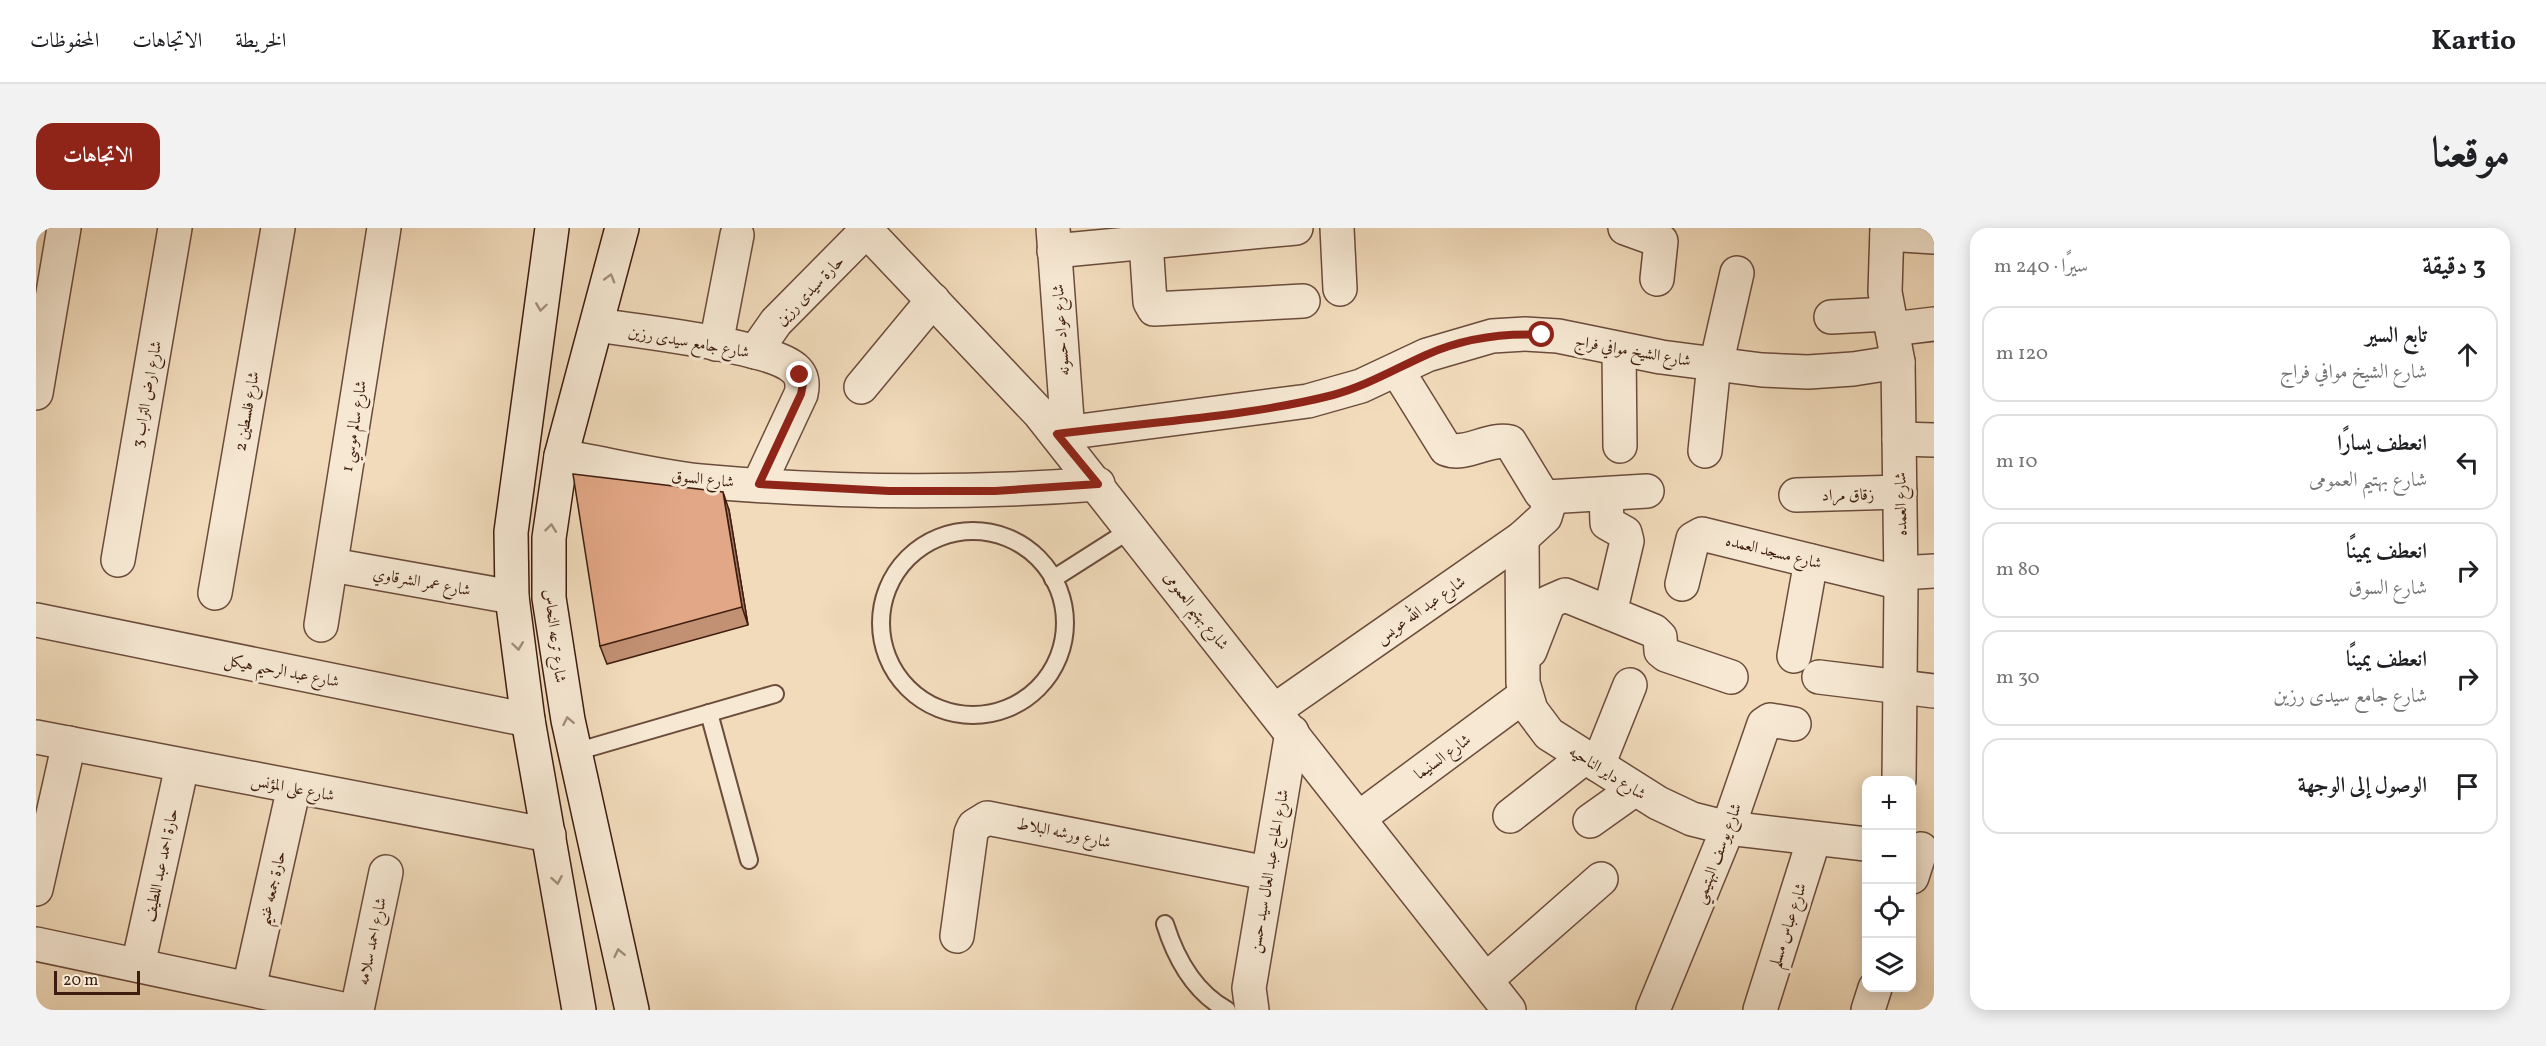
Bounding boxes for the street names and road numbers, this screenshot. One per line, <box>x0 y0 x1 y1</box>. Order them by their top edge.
street label: حارة سيدى رزين <box>771 251 850 331</box>
street label: شارع عواد حسونه <box>1048 283 1077 377</box>
street label: شارع جامع سيدى رزين <box>626 321 751 367</box>
street label: شارع الشيخ موافي فراج <box>1572 331 1693 375</box>
street label: شارع ارض التراب 3 <box>128 339 169 450</box>
street label: شارع فلسطين 2 <box>230 370 267 453</box>
street label: شارع سالم موسي 1 <box>337 379 376 474</box>
street label: شارع السوق <box>670 466 735 495</box>
street label: شارع العمده <box>1890 472 1915 536</box>
street label: زقاق مراد <box>1821 485 1875 507</box>
street label: شارع مسجد العمده <box>1723 530 1824 577</box>
street label: شارع عمر الشرقاوي <box>371 564 472 603</box>
street label: شارع بهتيم العمومى <box>1155 567 1233 658</box>
street label: شارع عبد الله عويس <box>1370 569 1471 651</box>
street label: شارع ترعه النحاس <box>536 588 571 685</box>
street label: شارع عبد الرحيم هيكل <box>221 650 341 698</box>
street label: شارع السنيما <box>1410 730 1477 786</box>
street label: شارع داير الناحيه <box>1564 741 1650 807</box>
street label: شارع على المؤنس <box>249 770 336 809</box>
street label: شارع الحاج عبد العال سيد حسن <box>1245 788 1297 955</box>
street label: شارع يوسف البهتيمي <box>1690 800 1751 908</box>
street label: حارة احمد عبد اللطيف <box>139 807 185 924</box>
street label: شارع ورشه البلاط <box>1014 813 1113 856</box>
street label: حارة جمعه غنيم <box>254 849 296 929</box>
street label: شارع عباس مسلم <box>1765 880 1817 972</box>
street label: شارع احمد سلامه <box>353 895 394 988</box>

